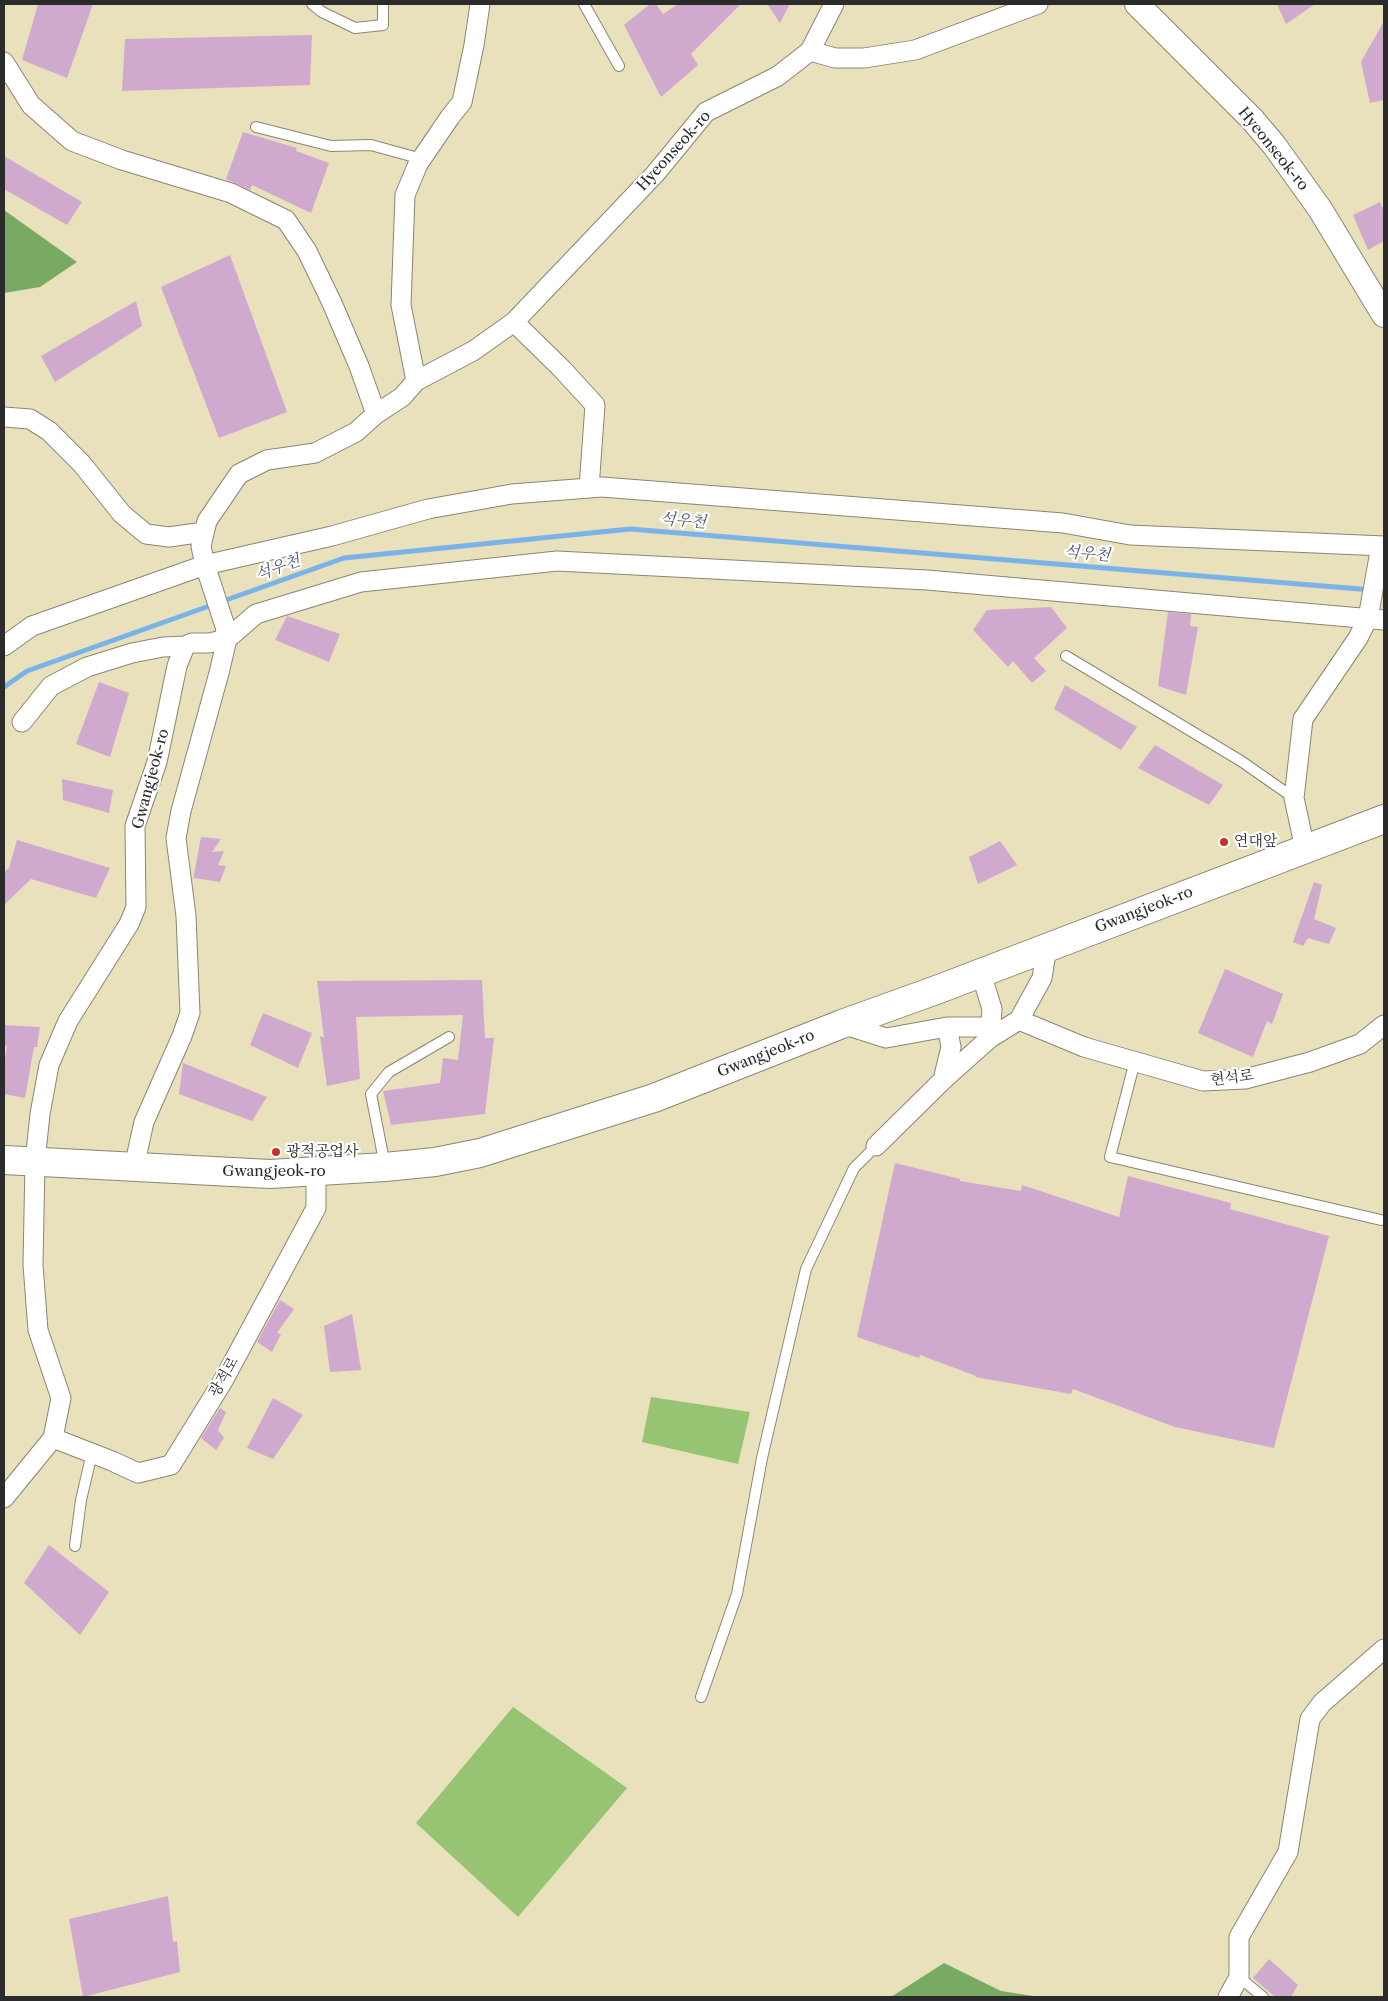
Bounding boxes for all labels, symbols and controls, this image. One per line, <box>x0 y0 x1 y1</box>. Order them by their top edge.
street label: Hyeonseok-ro <box>1234 104 1312 194</box>
street label: Hyeonseok-ro <box>633 107 715 195</box>
water label: 석우천 <box>659 509 707 533</box>
water label: 석우천 <box>1063 542 1111 566</box>
water label: 석우천 <box>253 551 303 585</box>
street label: Gwangjeok-ro <box>129 727 173 831</box>
place label: 연대앞 <box>1234 833 1277 851</box>
marker: 연대앞 <box>1218 836 1230 848</box>
street label: Gwangjeok-ro <box>1093 883 1195 937</box>
street label: Gwangjeok-ro <box>715 1026 817 1082</box>
street label: 현석로 <box>1209 1066 1255 1090</box>
place label: 광적공업사 <box>286 1143 358 1161</box>
marker: 광적공업사 <box>270 1146 282 1158</box>
street label: Gwangjeok-ro <box>222 1163 326 1181</box>
street label: 광적로 <box>205 1354 243 1400</box>

